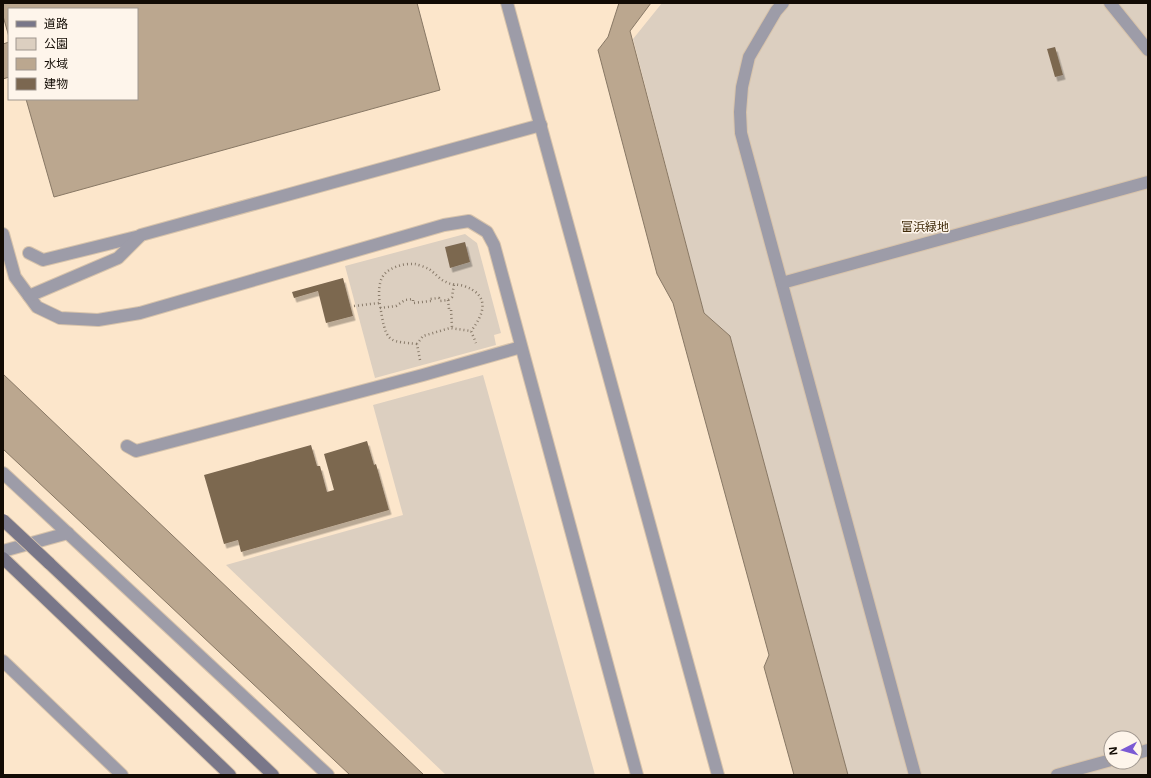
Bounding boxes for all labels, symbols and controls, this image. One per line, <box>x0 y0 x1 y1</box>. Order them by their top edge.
legend <box>8 8 138 100</box>
text: 道路 <box>44 15 68 32</box>
text: 公園 <box>44 35 68 52</box>
text: 水域 <box>44 55 68 72</box>
text: 建物 <box>44 75 68 92</box>
park label: 富浜緑地 <box>901 218 949 235</box>
north arrow <box>1103 730 1143 770</box>
text: N <box>1105 746 1120 756</box>

